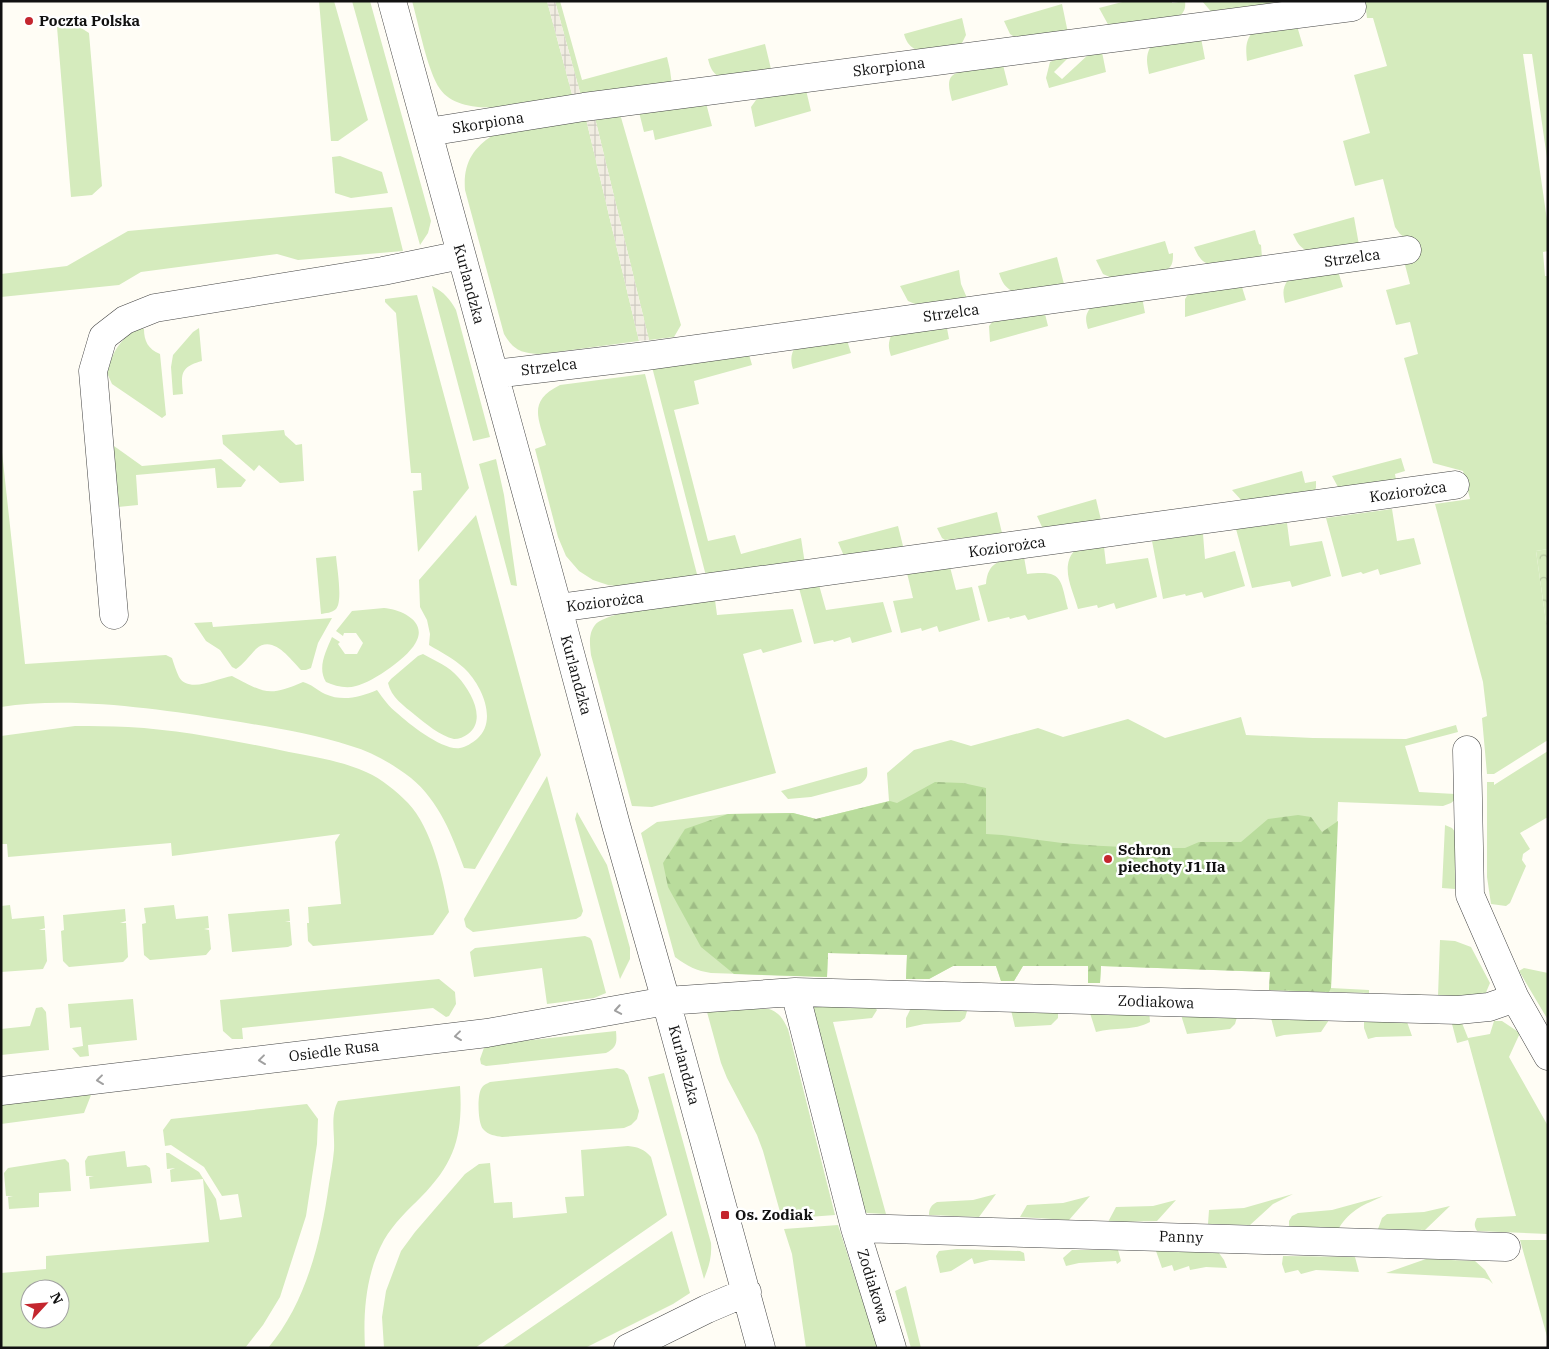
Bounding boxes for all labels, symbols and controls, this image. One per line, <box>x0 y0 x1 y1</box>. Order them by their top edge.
place label: Poczta Polska <box>39 11 141 30</box>
marker: Poczta Polska <box>23 15 35 27</box>
street label: Skorpiona <box>852 53 926 80</box>
street label: Skorpiona <box>451 107 525 138</box>
street label: Kurlandzka <box>450 242 489 326</box>
street label: Strzelca <box>1323 244 1381 271</box>
street label: Strzelca <box>922 299 980 326</box>
street label: Strzelca <box>520 354 578 379</box>
street label: Koziorożca <box>1368 477 1448 506</box>
street label: Koziorożca <box>967 532 1047 561</box>
street label: Koziorożca <box>565 587 645 616</box>
street label: Kurlandzka <box>557 633 596 717</box>
place label: Schron piechoty J1 IIa <box>1118 840 1226 876</box>
marker: Schron piechoty J1 IIa <box>1102 853 1114 865</box>
street label: Zodiakowa <box>1117 991 1195 1012</box>
one-way arrow <box>614 1005 622 1015</box>
street label: Kurlandzka <box>665 1023 704 1107</box>
one-way arrow <box>453 1030 461 1041</box>
street label: Osiedle Rusa <box>288 1036 380 1065</box>
one-way arrow <box>257 1055 266 1065</box>
one-way arrow <box>96 1074 104 1085</box>
place label: Os. Zodiak <box>735 1205 813 1224</box>
marker: Os. Zodiak <box>719 1209 731 1221</box>
street label: Panny <box>1159 1226 1203 1247</box>
street label: Zodiakowa <box>853 1246 894 1325</box>
north arrow <box>20 1279 70 1329</box>
text: N <box>46 1289 67 1307</box>

